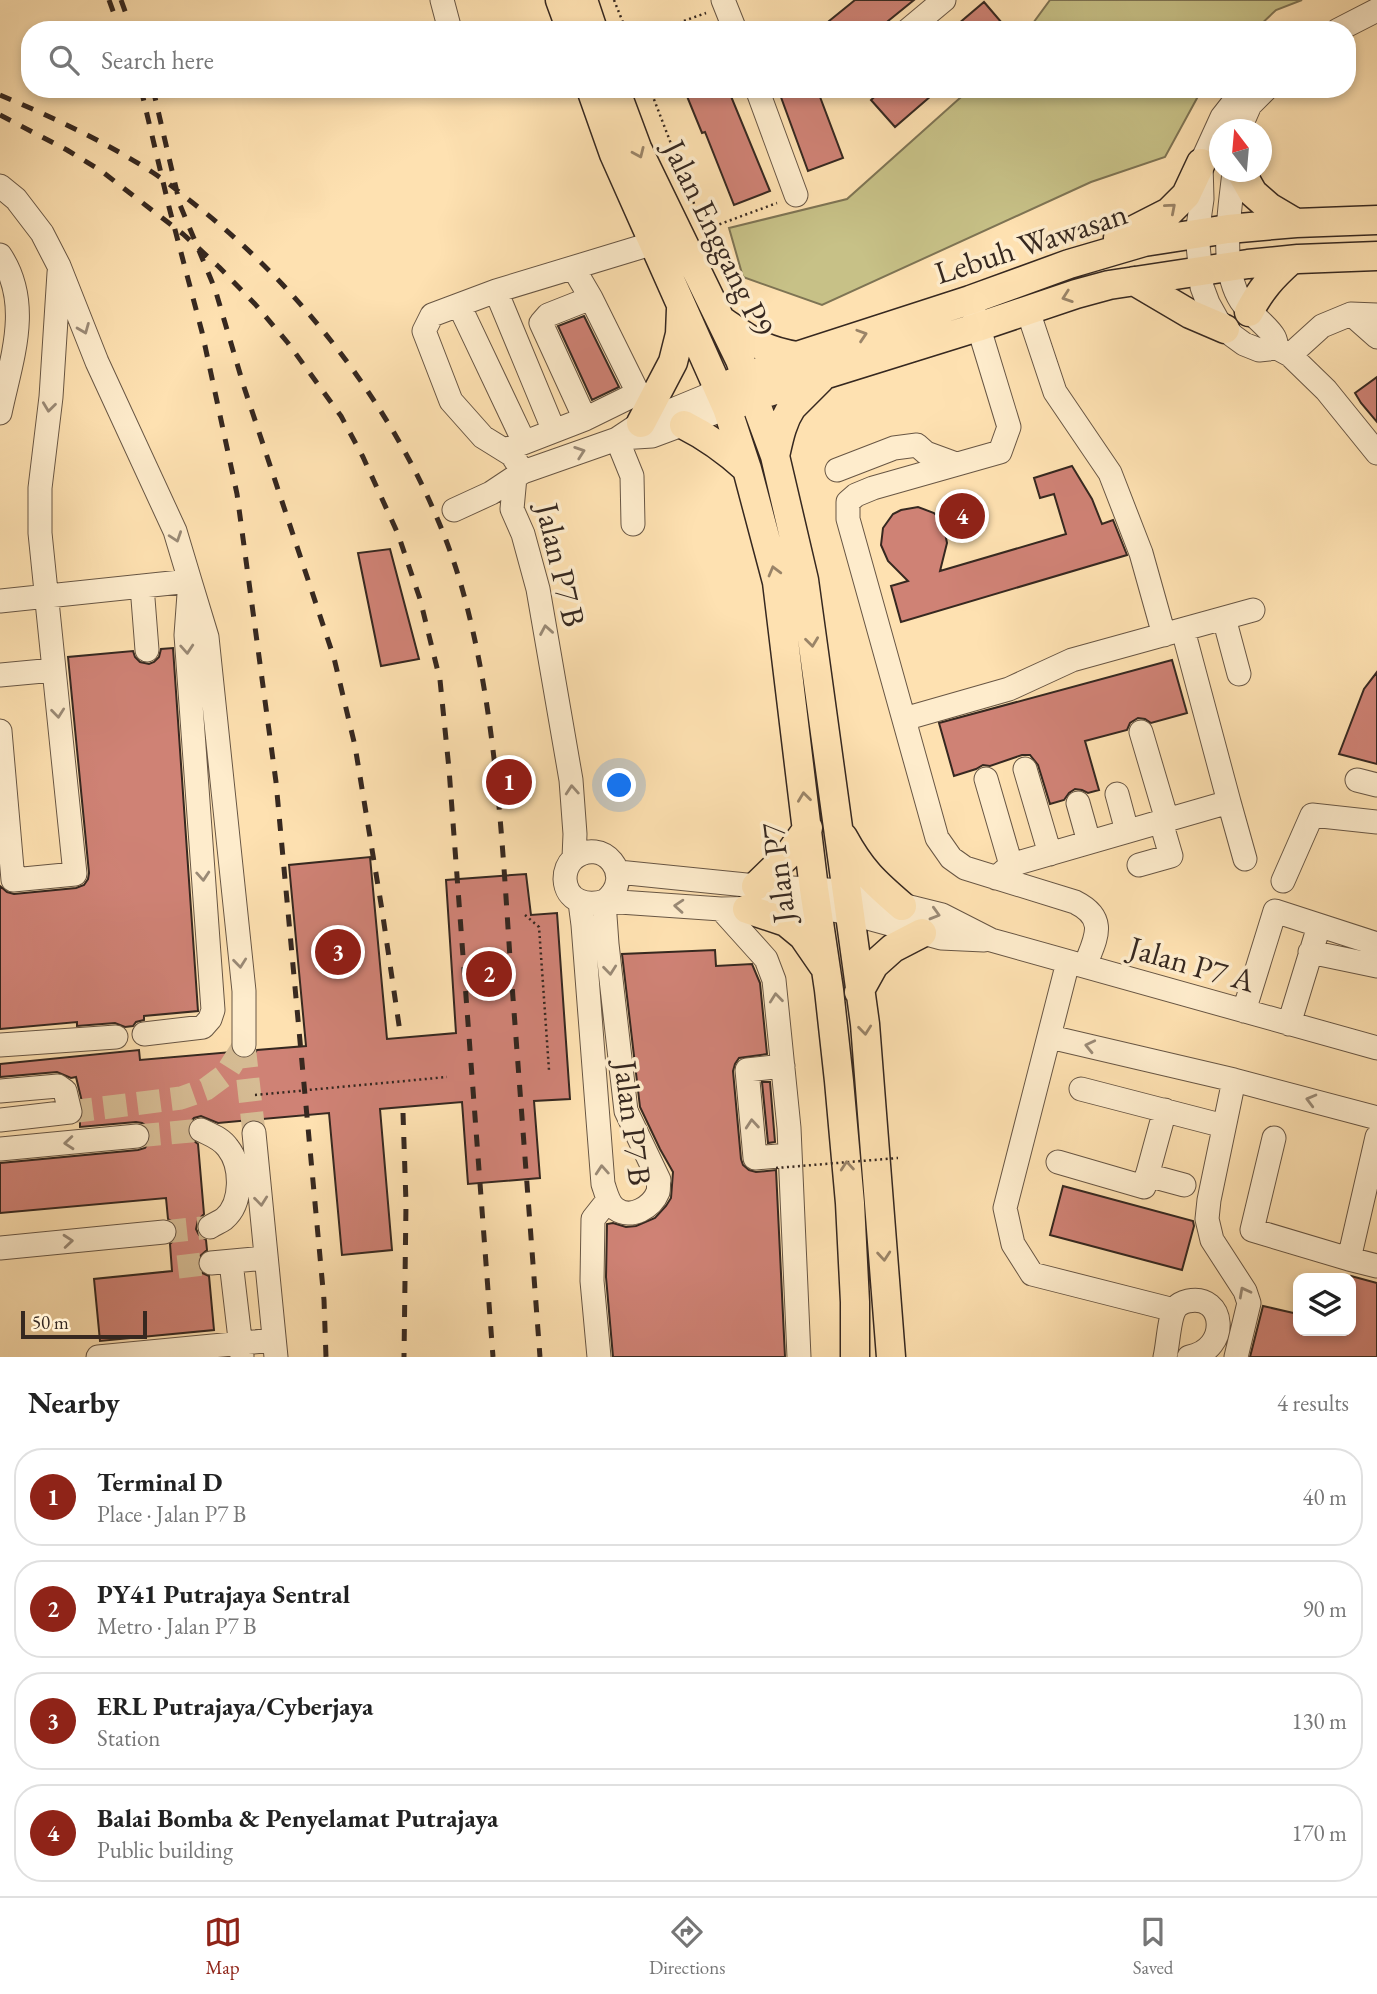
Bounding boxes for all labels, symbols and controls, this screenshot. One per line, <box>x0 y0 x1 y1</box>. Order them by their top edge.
search box <box>21 21 1356 98</box>
icon: search <box>45 41 83 79</box>
text: Search here <box>101 43 214 77</box>
north arrow <box>1209 119 1272 182</box>
street label: Jalan Enggang P9 <box>652 130 785 343</box>
one-way arrow <box>631 146 645 158</box>
street label: Lebuh Wawasan <box>929 192 1133 294</box>
one-way arrow <box>1163 204 1176 216</box>
one-way arrow <box>1062 289 1074 303</box>
one-way arrow <box>75 323 89 335</box>
one-way arrow <box>855 329 868 343</box>
one-way arrow <box>42 401 57 413</box>
one-way arrow <box>573 446 585 460</box>
pin: 4 <box>939 490 985 542</box>
street label: Jalan P7 B <box>526 496 596 631</box>
one-way arrow <box>168 531 182 543</box>
one-way arrow <box>768 565 782 577</box>
one-way arrow <box>539 624 554 636</box>
one-way arrow <box>805 637 820 648</box>
one-way arrow <box>179 644 194 655</box>
one-way arrow <box>50 708 65 719</box>
pin: 1 <box>486 756 532 808</box>
your location <box>602 768 636 802</box>
one-way arrow <box>565 784 580 795</box>
one-way arrow <box>796 791 811 803</box>
street label: Jalan P7 <box>751 820 805 928</box>
one-way arrow <box>195 871 210 882</box>
one-way arrow <box>673 899 684 914</box>
one-way arrow <box>929 906 941 920</box>
street label: Jalan P7 A <box>1121 925 1261 1002</box>
pin: 3 <box>315 926 361 978</box>
pin: 2 <box>466 948 512 1000</box>
one-way arrow <box>233 957 248 969</box>
one-way arrow <box>602 964 617 976</box>
one-way arrow <box>769 993 784 1004</box>
one-way arrow <box>857 1024 872 1035</box>
one-way arrow <box>1084 1040 1096 1054</box>
street label: Jalan P7 B <box>604 1055 661 1188</box>
one-way arrow <box>1305 1094 1317 1108</box>
one-way arrow <box>745 1119 760 1130</box>
one-way arrow <box>63 1135 75 1150</box>
one-way arrow <box>840 1161 855 1172</box>
one-way arrow <box>595 1164 610 1175</box>
one-way arrow <box>253 1196 268 1207</box>
one-way arrow <box>63 1234 74 1249</box>
one-way arrow <box>876 1251 891 1262</box>
map controls <box>1293 1273 1356 1336</box>
button: layers <box>1293 1273 1356 1336</box>
one-way arrow <box>1238 1287 1252 1299</box>
scale bar <box>21 1308 147 1340</box>
text: 50 m <box>32 1310 69 1335</box>
text: Nearby <box>28 1383 120 1422</box>
text: 4 results <box>1277 1388 1349 1418</box>
text: Terminal D <box>97 1465 222 1499</box>
text: 1 <box>47 1482 59 1512</box>
text: 40 m <box>1302 1482 1347 1512</box>
text: Place · Jalan P7 B <box>97 1499 246 1529</box>
text: PY41 Putrajaya Sentral <box>97 1577 350 1611</box>
text: 2 <box>47 1594 59 1624</box>
text: 90 m <box>1302 1594 1347 1624</box>
text: Metro · Jalan P7 B <box>97 1611 257 1641</box>
text: ERL Putrajaya/Cyberjaya <box>97 1689 373 1723</box>
text: 3 <box>47 1706 59 1736</box>
text: 130 m <box>1291 1706 1347 1736</box>
text: Station <box>97 1723 160 1753</box>
text: Balai Bomba & Penyelamat Putrajaya <box>97 1801 499 1835</box>
text: 4 <box>47 1818 59 1848</box>
text: 170 m <box>1291 1818 1347 1848</box>
text: Public building <box>97 1835 233 1865</box>
tab: Map <box>204 1913 242 1980</box>
tab: Directions <box>649 1913 725 1980</box>
tab: Saved <box>1133 1913 1173 1980</box>

